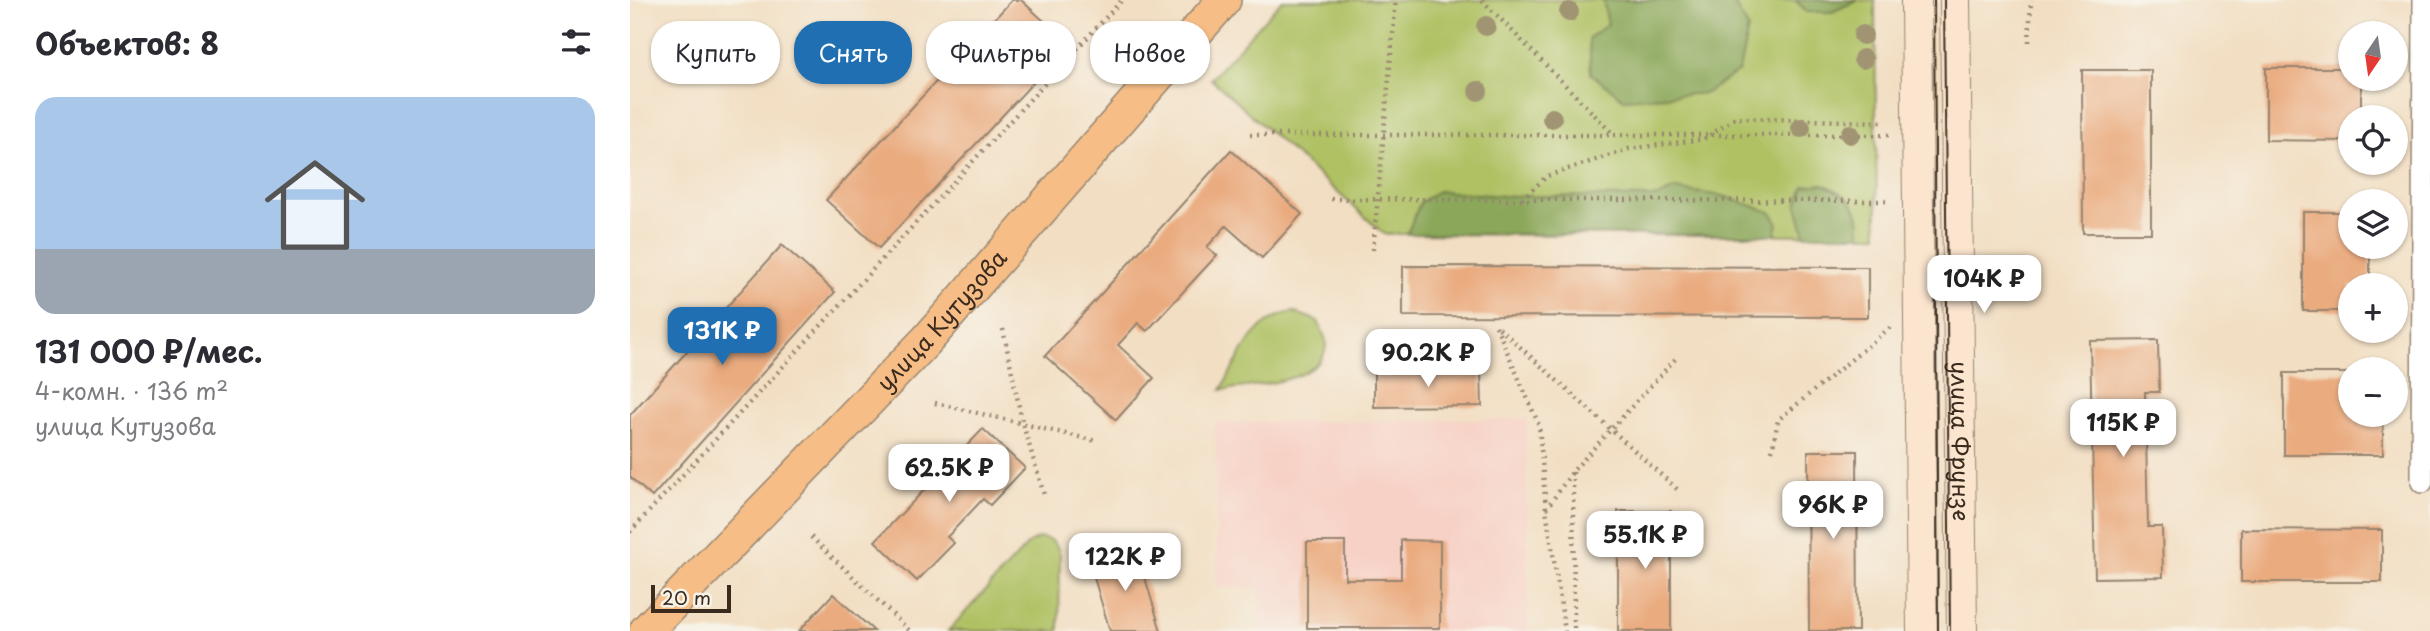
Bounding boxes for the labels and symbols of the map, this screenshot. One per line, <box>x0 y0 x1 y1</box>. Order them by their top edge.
north arrow <box>2338 21 2408 91</box>
street label: улица Кутузова <box>868 240 1015 399</box>
pin: 104K ₽ <box>1927 256 2041 315</box>
pin: 131K ₽ <box>665 308 779 367</box>
pin: 90.2K ₽ <box>1363 330 1493 389</box>
street label: улица Фрунзе <box>1943 361 1980 521</box>
pin: 115K ₽ <box>2066 400 2180 459</box>
pin: 62.5K ₽ <box>884 444 1014 504</box>
pin: 96K ₽ <box>1784 482 1882 541</box>
pin: 55.1K ₽ <box>1580 512 1710 571</box>
pin: 122K ₽ <box>1068 534 1182 593</box>
scale bar <box>651 582 732 614</box>

